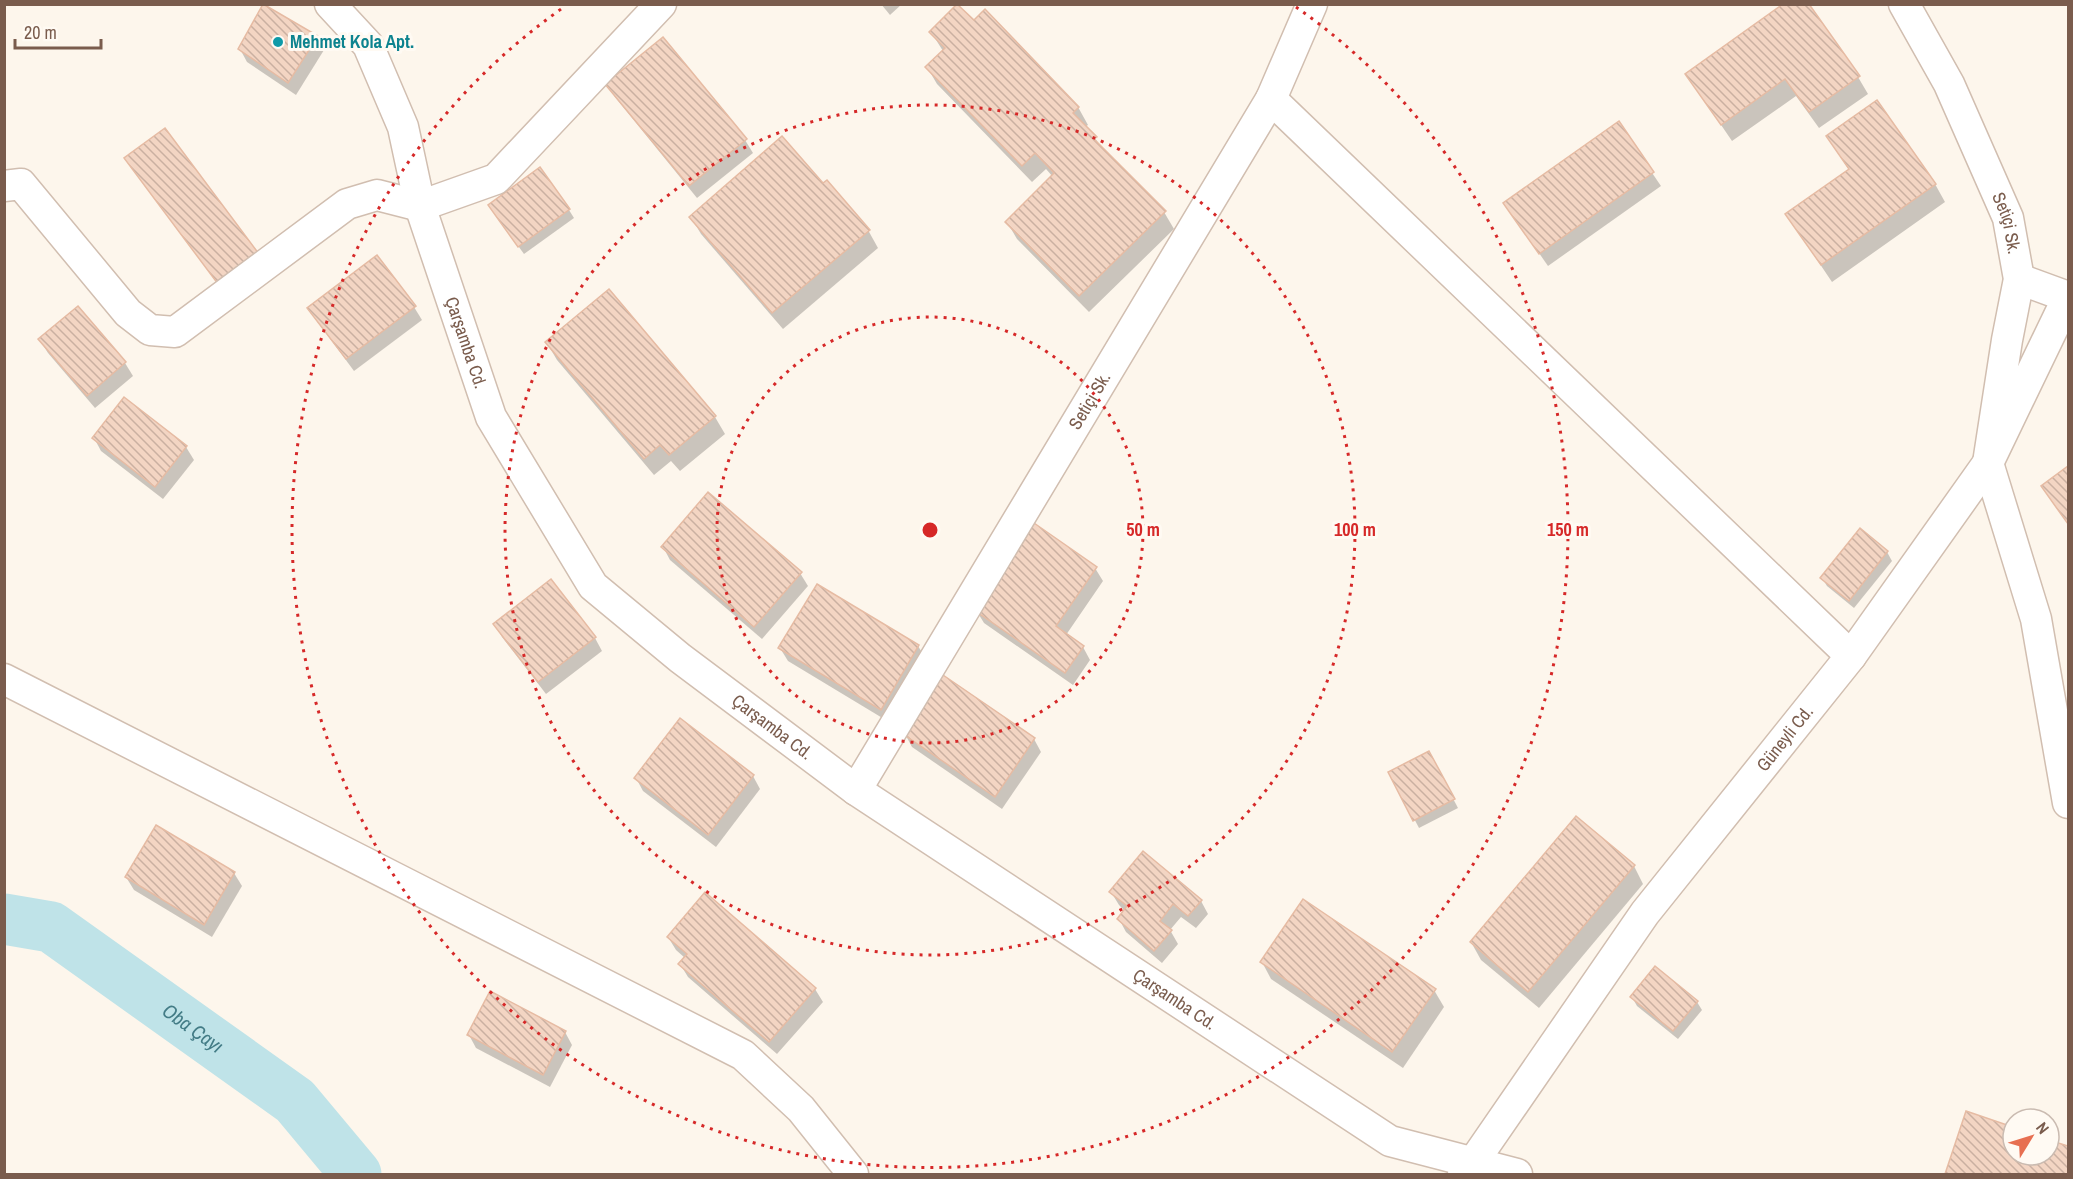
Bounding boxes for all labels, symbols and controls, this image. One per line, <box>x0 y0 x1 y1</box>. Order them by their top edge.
scale bar <box>15 12 100 50</box>
text: 20 m <box>24 20 57 45</box>
place label: Mehmet Kola Apt. <box>290 29 414 54</box>
marker: Mehmet Kola Apt. <box>271 35 285 49</box>
street label: Setiçi Sk. <box>1986 188 2027 256</box>
street label: Çarşamba Cd. <box>439 293 493 392</box>
street label: Setiçi Sk. <box>1062 367 1116 434</box>
text: 50 m <box>1126 517 1160 542</box>
text: 100 m <box>1334 517 1376 542</box>
text: 150 m <box>1547 517 1589 542</box>
centre of rings <box>920 520 940 540</box>
street label: Çarşamba Cd. <box>727 688 818 765</box>
street label: Güneyli Cd. <box>1750 700 1819 776</box>
street label: Çarşamba Cd. <box>1128 962 1221 1036</box>
water label: Oba Çayı <box>157 997 229 1059</box>
north arrow <box>2001 1107 2061 1167</box>
text: N <box>2031 1117 2054 1138</box>

